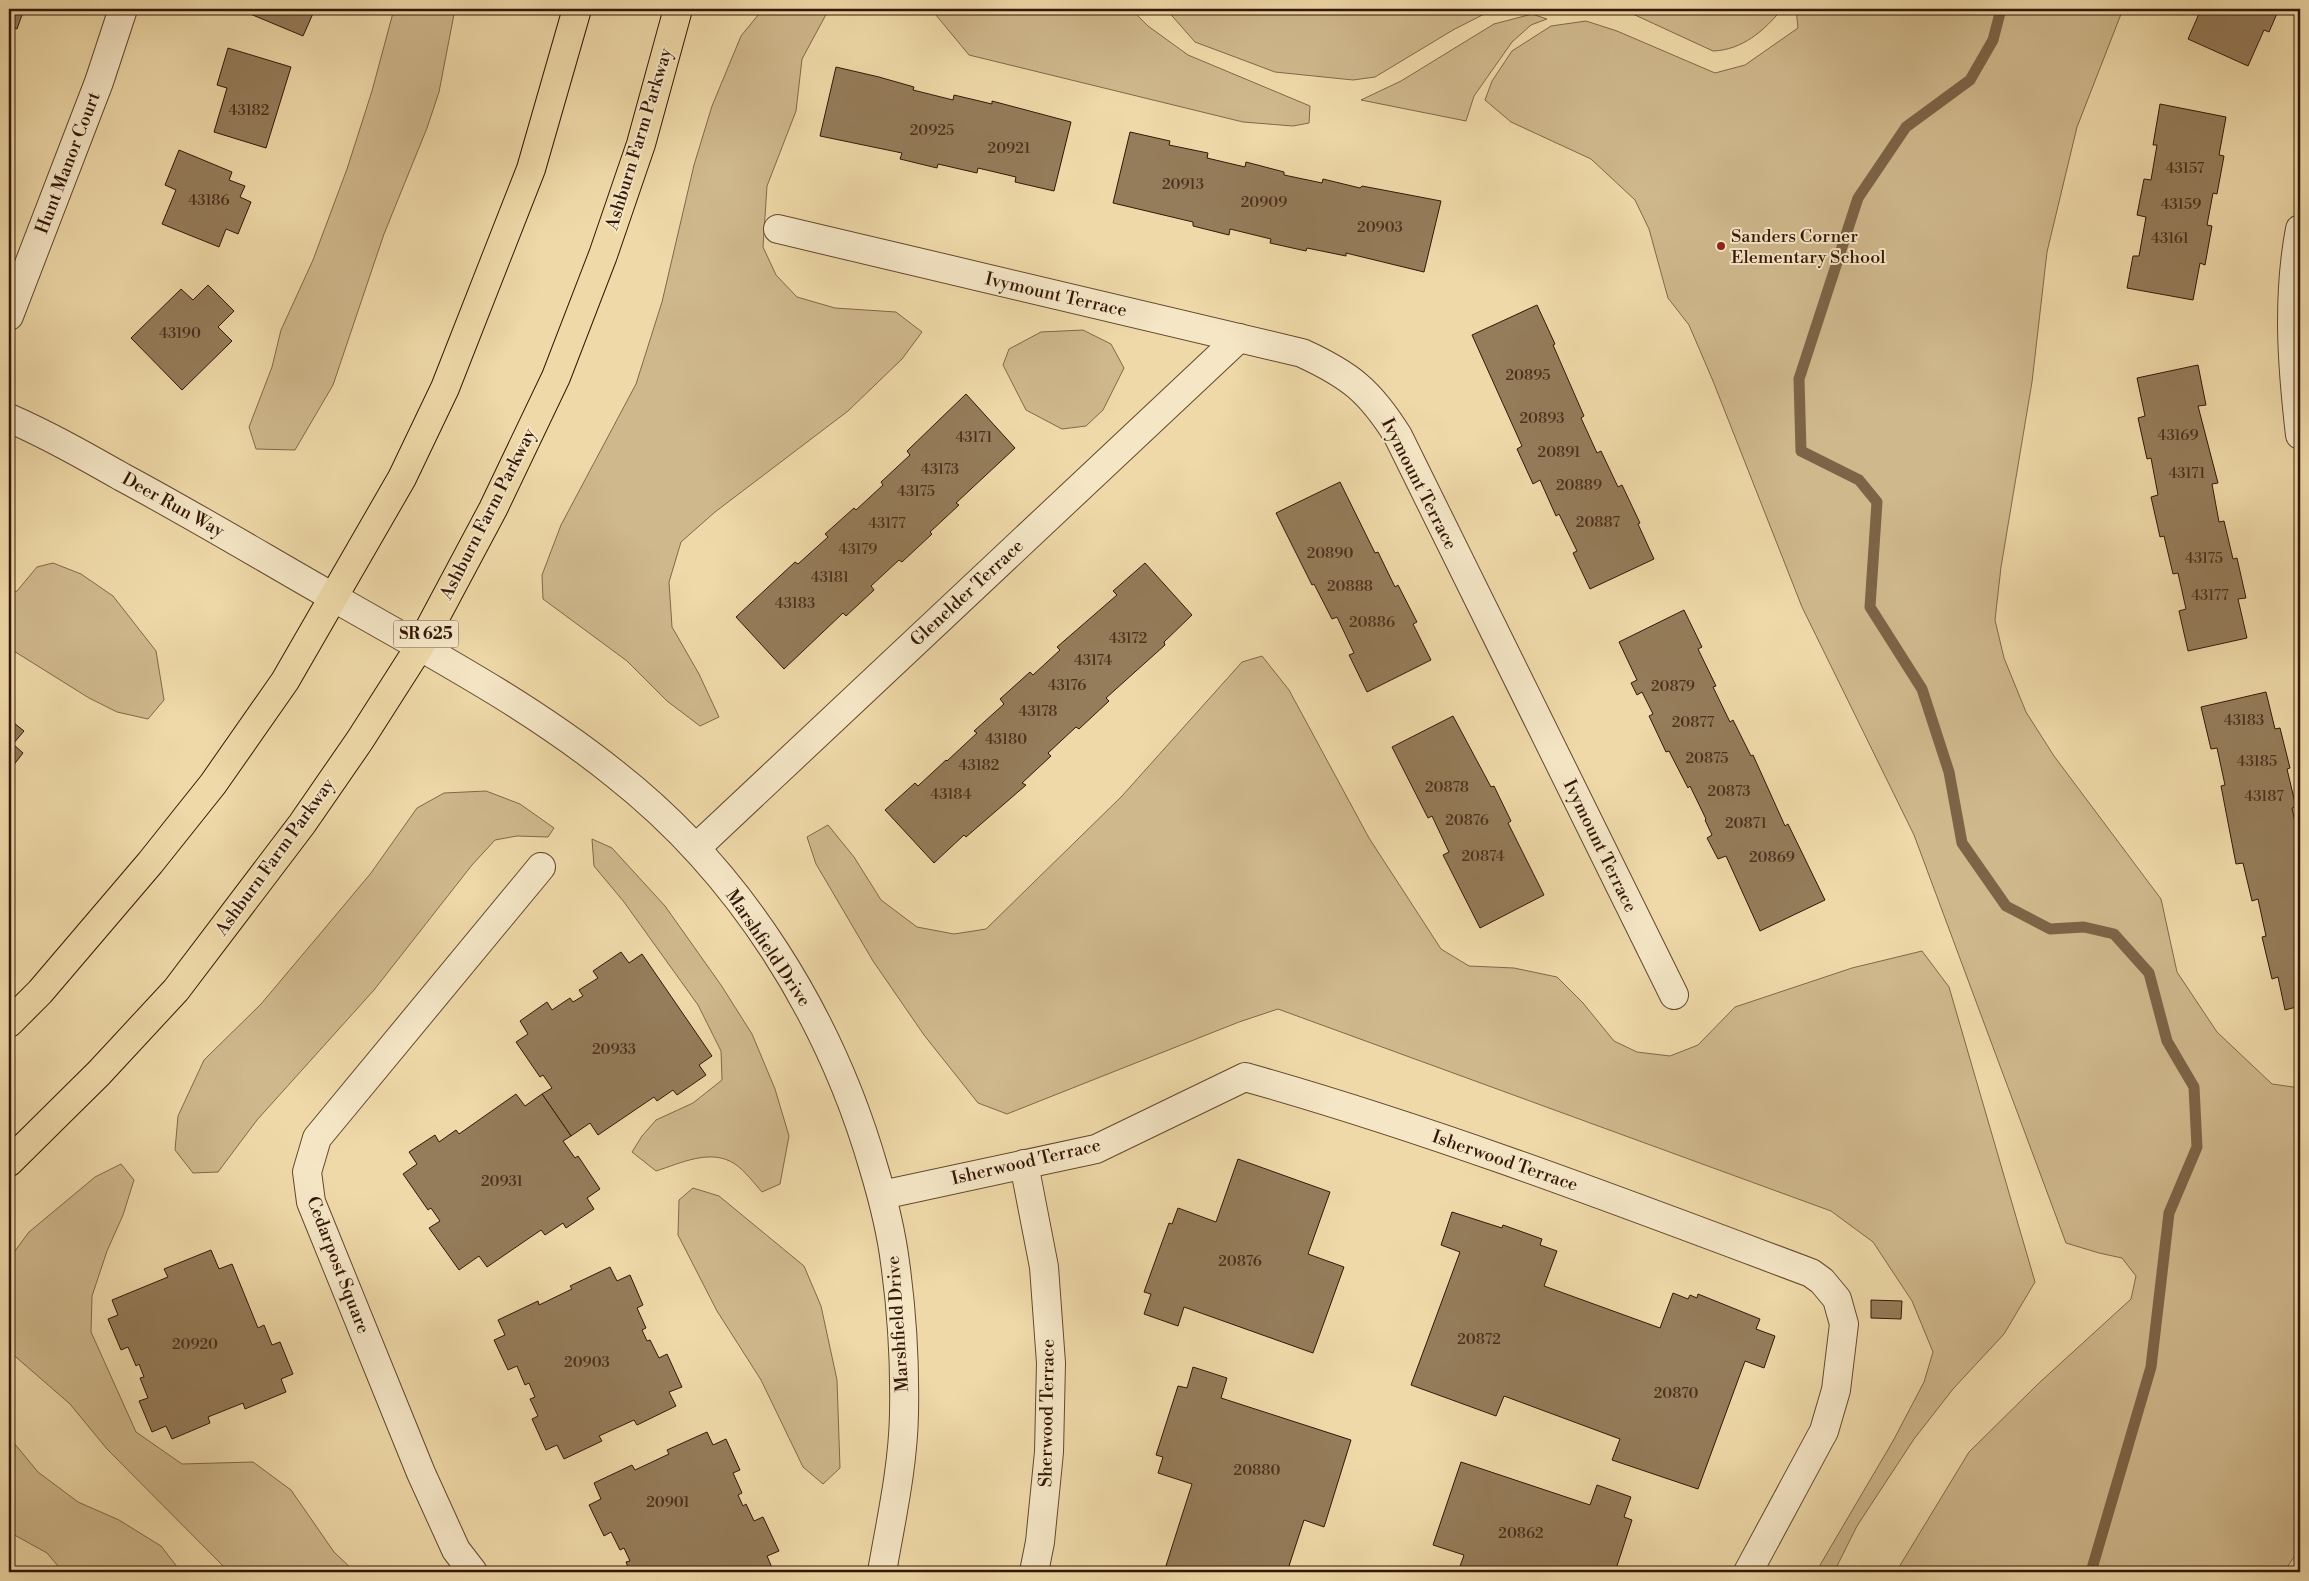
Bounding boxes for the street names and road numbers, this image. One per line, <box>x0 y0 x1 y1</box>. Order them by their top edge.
street label: Ashburn Farm Parkway <box>600 45 678 234</box>
street label: Hunt Manor Court <box>30 88 106 237</box>
street label: Ivymount Terrace <box>983 268 1129 322</box>
street label: Ivymount Terrace <box>1376 414 1462 554</box>
street label: Ashburn Farm Parkway <box>434 424 541 604</box>
street label: Deer Run Way <box>118 467 229 543</box>
street label: Glenelder Terrace <box>905 534 1029 652</box>
road number: SR 625 <box>394 620 458 648</box>
street label: Ashburn Farm Parkway <box>210 774 340 941</box>
street label: Ivymount Terrace <box>1558 776 1642 916</box>
street label: Marshfield Drive <box>720 885 816 1011</box>
street label: Isherwood Terrace <box>1429 1125 1581 1197</box>
street label: Isherwood Terrace <box>949 1134 1103 1190</box>
street label: Cedarpost Square <box>301 1193 375 1337</box>
street label: Marshfield Drive <box>882 1255 914 1393</box>
street label: Sherwood Terrace <box>1034 1339 1060 1487</box>

